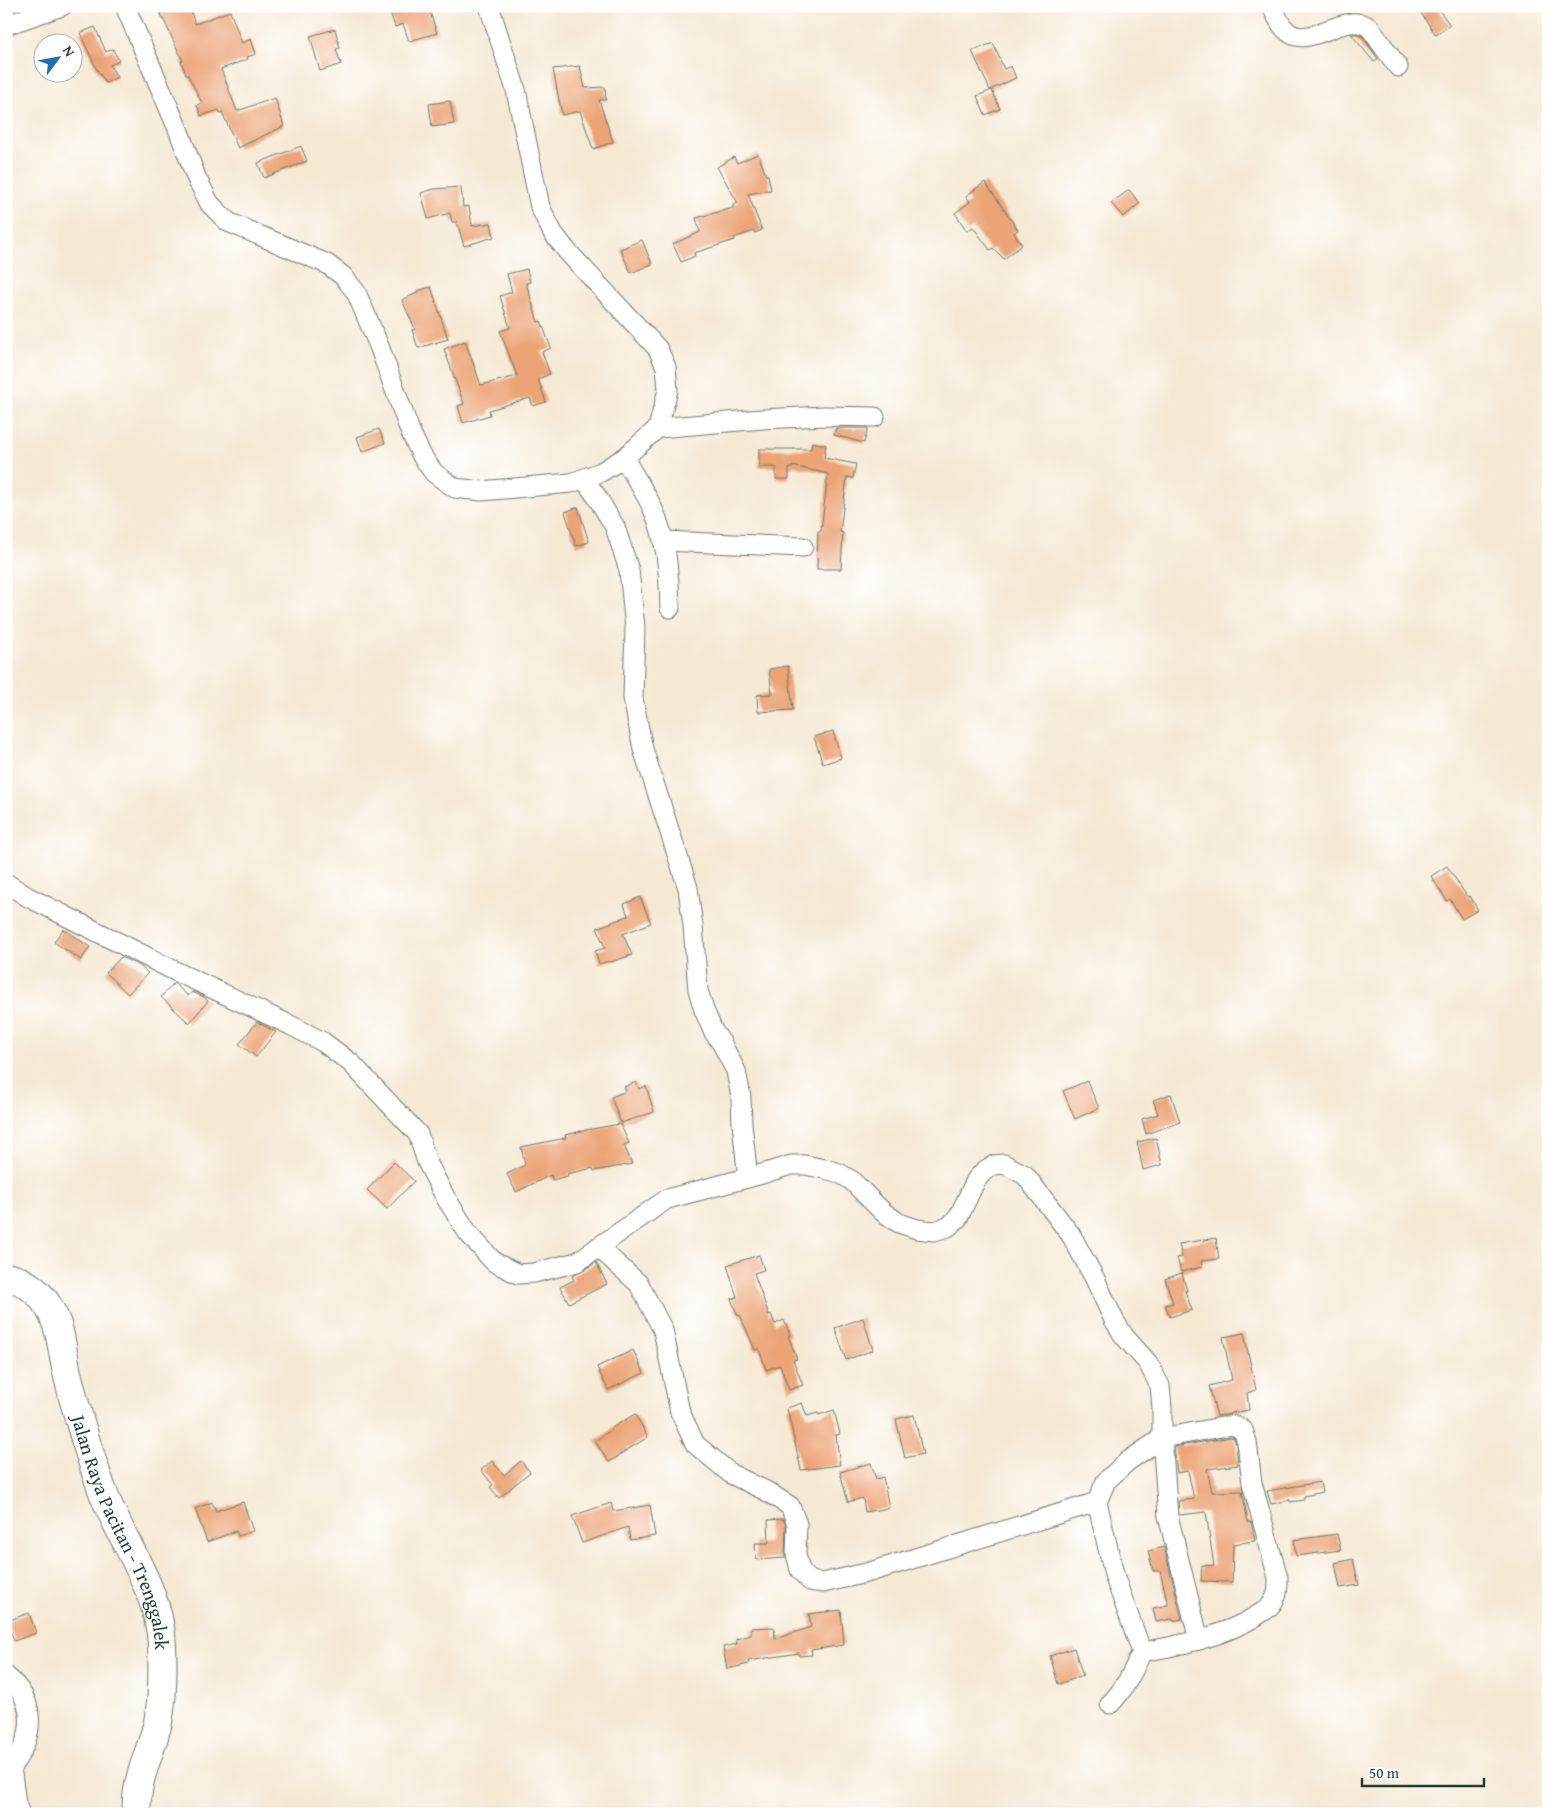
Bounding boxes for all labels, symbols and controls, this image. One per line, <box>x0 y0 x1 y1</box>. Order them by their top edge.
north arrow <box>32 32 82 82</box>
text: N <box>58 42 80 61</box>
street label: Jalan Raya Pacitan - Trenggalek <box>64 1410 176 1651</box>
scale bar <box>1362 1755 1484 1787</box>
text: 50 m <box>1369 1762 1400 1783</box>

